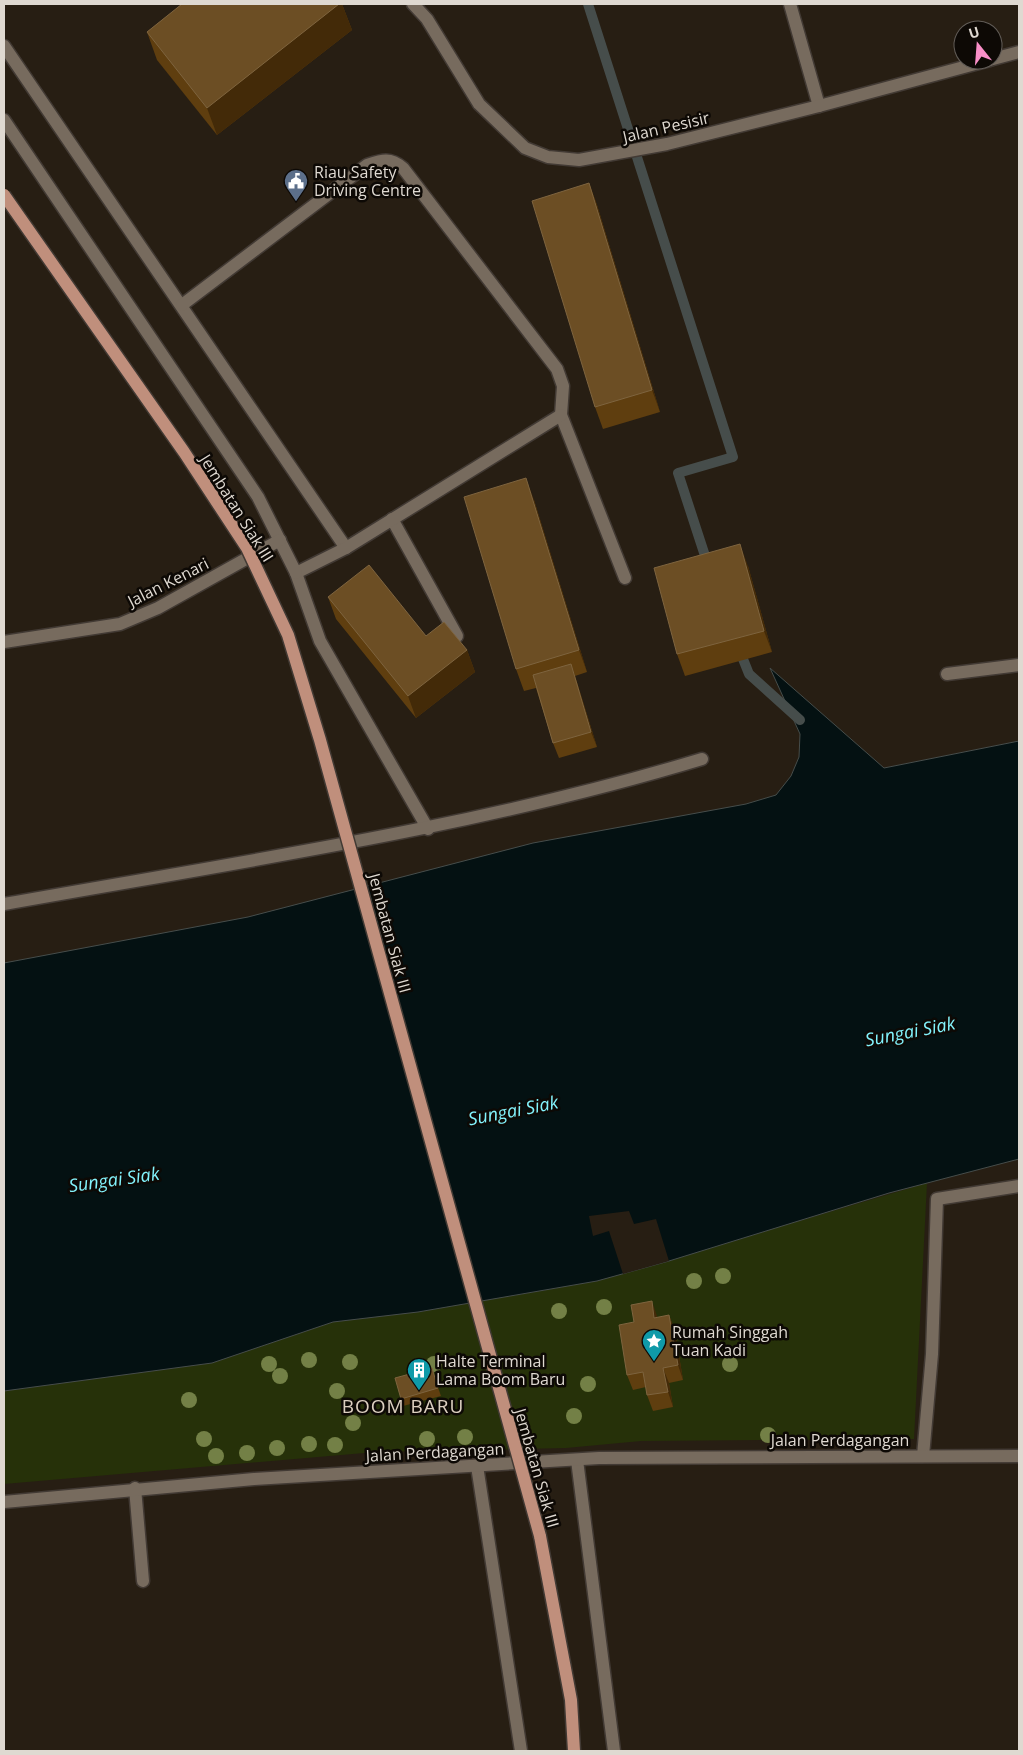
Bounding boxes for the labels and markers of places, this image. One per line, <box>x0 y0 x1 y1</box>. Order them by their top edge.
place label: Riau Safety Driving Centre <box>314 161 421 201</box>
public building icon: Riau Safety Driving Centre <box>283 168 309 202</box>
place label: Rumah Singgah Tuan Kadi <box>672 1321 788 1361</box>
place icon: Rumah Singgah Tuan Kadi <box>641 1328 667 1362</box>
place label: Halte Terminal Lama Boom Baru <box>436 1350 565 1390</box>
building icon: Halte Terminal Lama Boom Baru <box>406 1357 432 1391</box>

